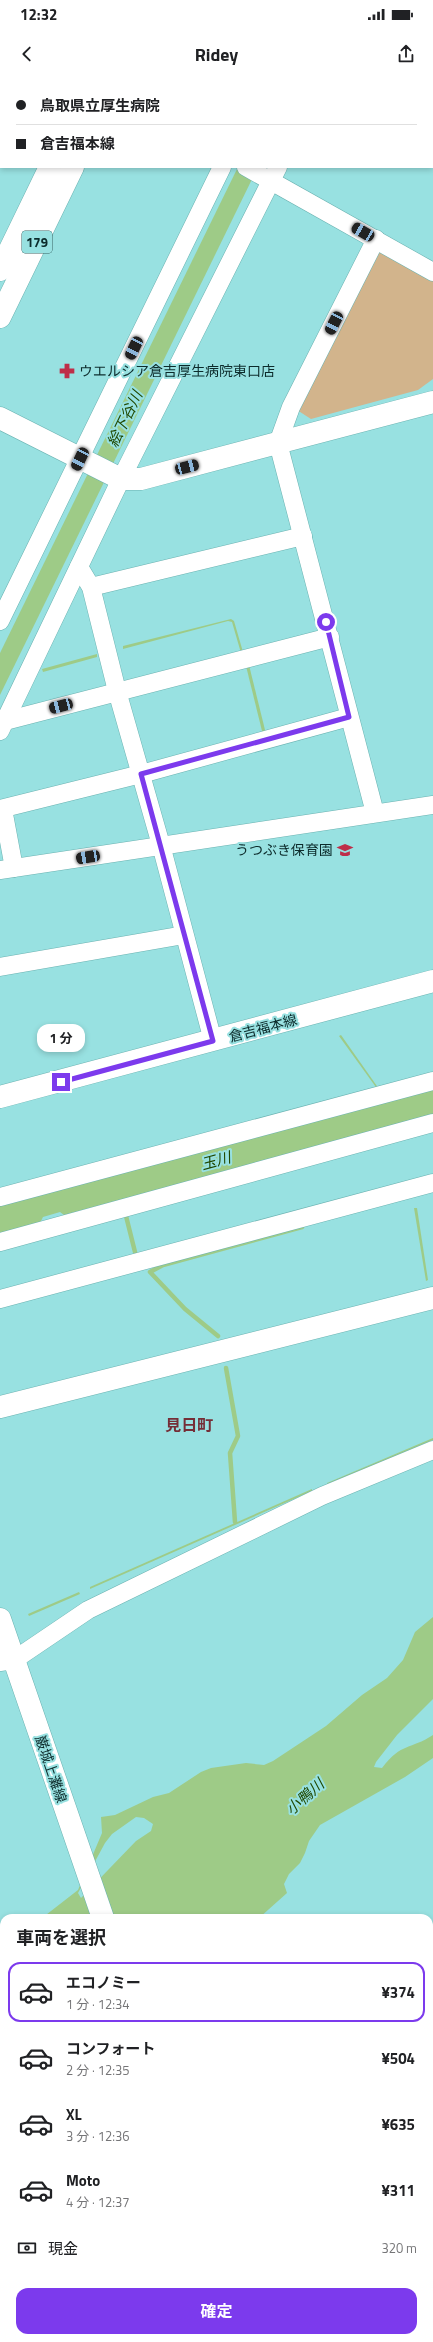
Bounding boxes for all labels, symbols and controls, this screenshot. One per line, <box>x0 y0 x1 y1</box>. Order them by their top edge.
text: 12:32 <box>20 3 57 26</box>
text: Ridey <box>195 41 238 68</box>
icon: back <box>16 43 38 65</box>
icon: share <box>395 43 417 65</box>
text: 鳥取県立厚生病院 <box>40 94 160 117</box>
text: 倉吉福本線 <box>40 132 115 155</box>
car <box>350 221 376 243</box>
road number: 179 <box>22 231 52 253</box>
car <box>323 310 345 336</box>
car <box>123 335 145 361</box>
place label: ウエルシア倉吉厚生病院東口店 <box>79 360 275 381</box>
pharmacy icon: ウエルシア倉吉厚生病院東口店 <box>58 362 76 380</box>
water label: 絵下谷川 <box>101 385 149 451</box>
car <box>69 446 91 472</box>
car <box>174 458 200 476</box>
route start <box>317 613 335 631</box>
car <box>48 697 74 715</box>
place label: うつぶき保育園 <box>235 839 333 860</box>
school or university icon: うつぶき保育園 <box>336 841 354 859</box>
car <box>75 849 101 865</box>
street label: 倉吉福本線 <box>226 1008 299 1047</box>
callout: 1 分 <box>37 1024 85 1052</box>
text: 1 分 <box>49 1028 73 1048</box>
route end <box>52 1073 70 1091</box>
water label: 玉川 <box>198 1145 235 1176</box>
district label: 見日町 <box>165 1413 213 1437</box>
street label: 巌城上灘線 <box>30 1732 73 1805</box>
water label: 小鴨川 <box>280 1772 331 1820</box>
text: 車両を選択 <box>16 1924 106 1951</box>
text: エコノミー <box>66 1971 141 1994</box>
icon: car <box>18 1974 54 2010</box>
text: ¥374 <box>381 1981 415 2004</box>
text: 1 分 · 12:34 <box>66 1994 130 2014</box>
text: コンフォート <box>66 2037 156 2060</box>
icon: car <box>18 2040 54 2076</box>
text: ¥504 <box>381 2047 415 2070</box>
text: 2 分 · 12:35 <box>66 2060 130 2080</box>
text: XL <box>66 2103 82 2126</box>
icon: car <box>18 2106 54 2142</box>
text: ¥635 <box>381 2113 415 2136</box>
text: 3 分 · 12:36 <box>66 2126 130 2146</box>
text: Moto <box>66 2169 100 2192</box>
icon: car <box>18 2172 54 2208</box>
text: ¥311 <box>381 2179 415 2202</box>
text: 4 分 · 12:37 <box>66 2192 130 2212</box>
icon: cash <box>16 2237 38 2259</box>
text: 現金 <box>48 2237 78 2260</box>
text: 320 m <box>381 2238 417 2258</box>
button: 確定 <box>16 2288 417 2334</box>

